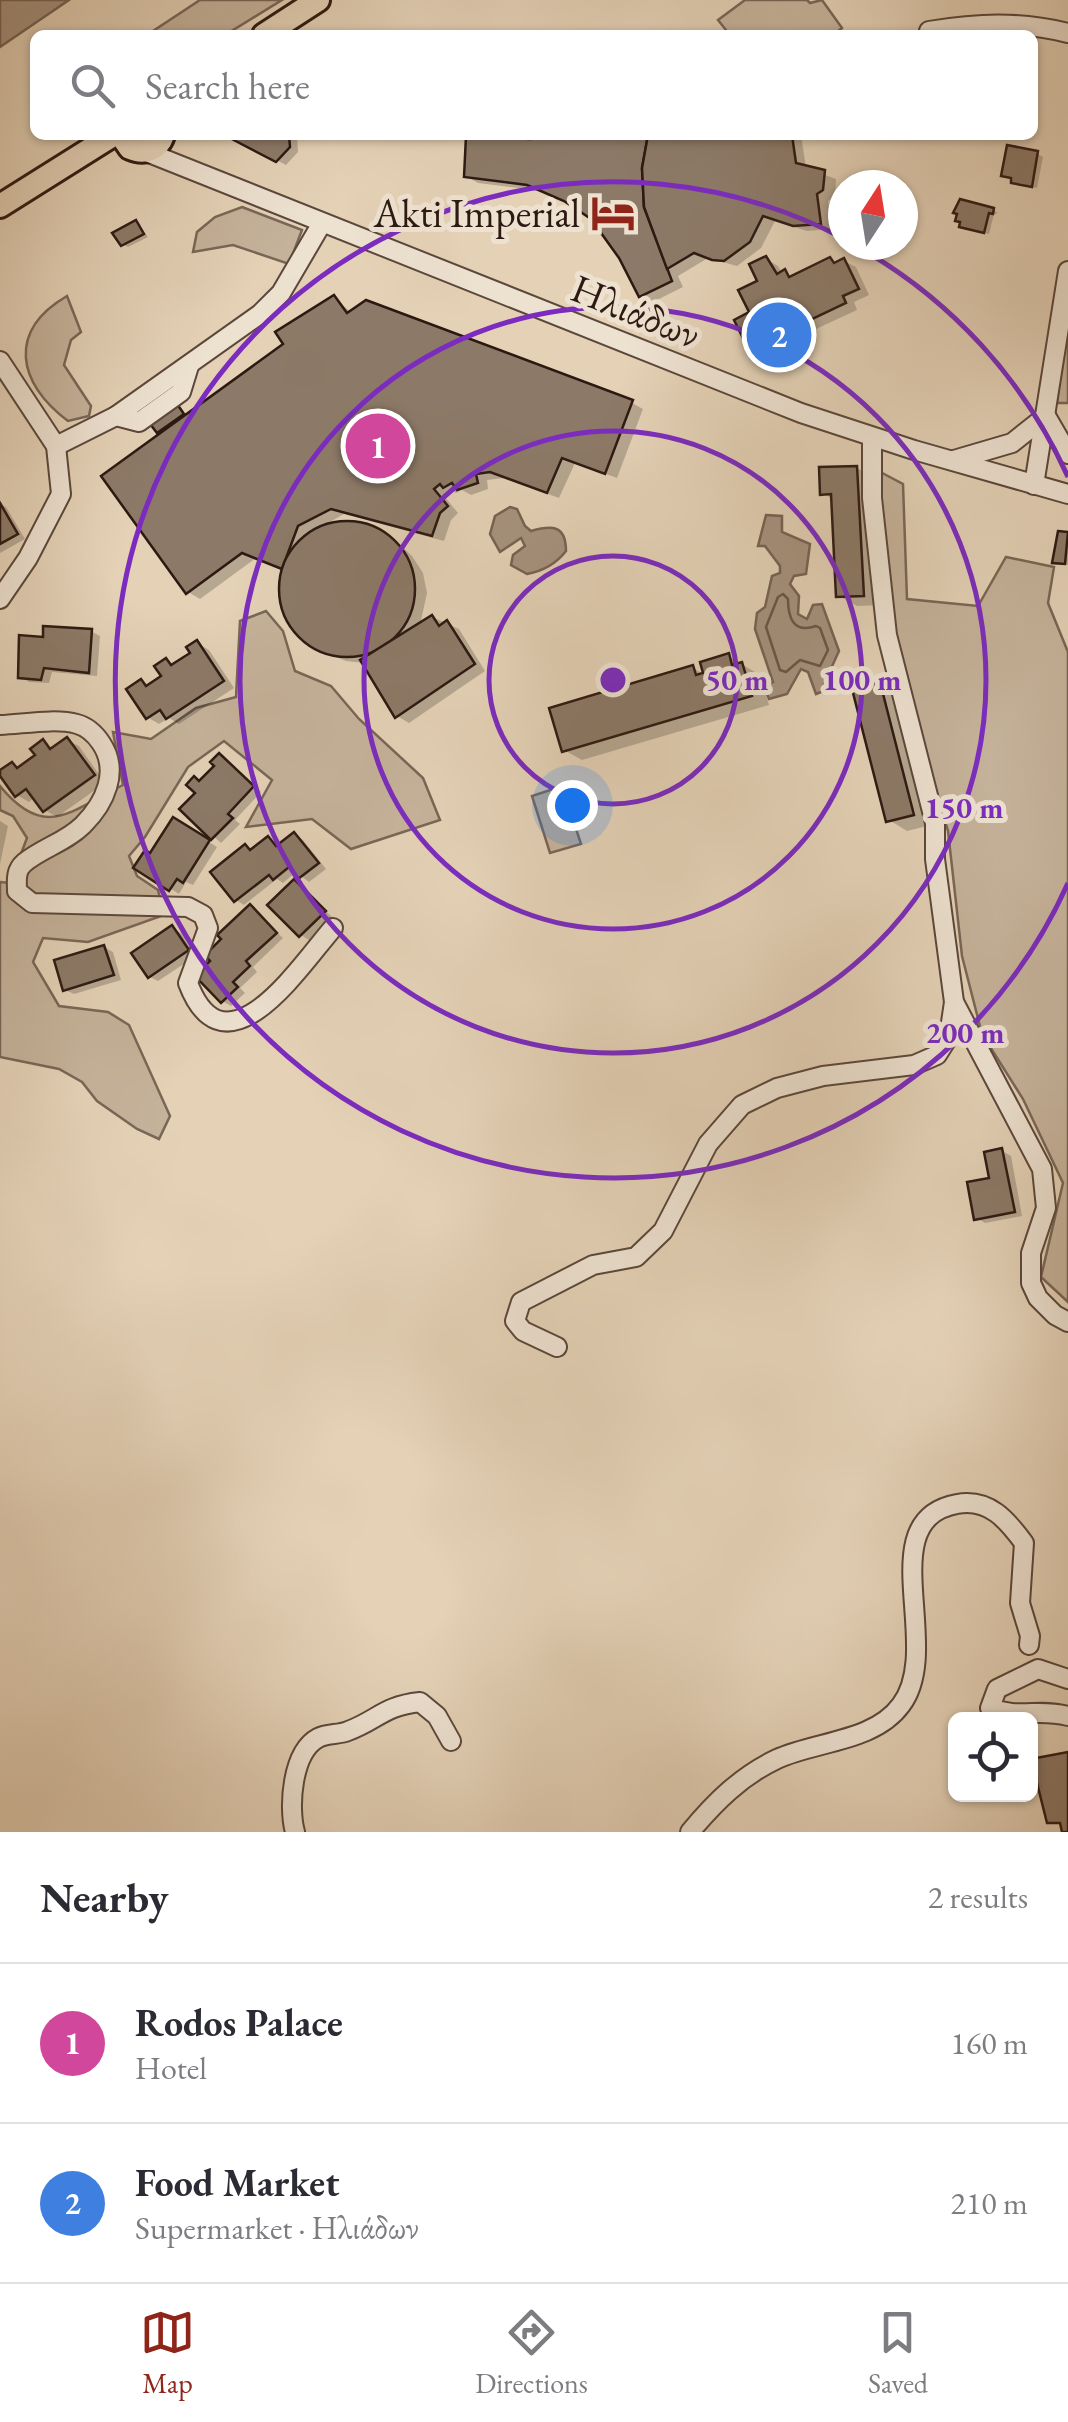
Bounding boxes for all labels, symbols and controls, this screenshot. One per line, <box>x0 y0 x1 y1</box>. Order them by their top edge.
search box <box>30 30 1038 140</box>
icon: search <box>65 58 120 113</box>
text: Search here <box>145 61 310 110</box>
north arrow <box>828 170 918 260</box>
place label: Akti Imperial <box>372 187 580 239</box>
hotel icon: Akti Imperial <box>589 189 637 237</box>
street label: Ηλιάδων <box>564 262 708 360</box>
pin: 2 <box>746 298 812 372</box>
pin: 1 <box>346 408 410 484</box>
text: 50 m <box>705 660 769 699</box>
text: 100 m <box>823 660 901 699</box>
centre of rings <box>595 662 631 698</box>
your location <box>547 780 598 831</box>
text: 150 m <box>925 788 1003 827</box>
text: 200 m <box>926 1013 1004 1052</box>
map controls <box>948 1712 1038 1802</box>
button: locate <box>948 1712 1038 1802</box>
text: Nearby <box>40 1870 169 1925</box>
text: 2 results <box>928 1876 1028 1918</box>
text: Rodos Palace <box>135 1998 343 2047</box>
text: 1 <box>64 2022 81 2064</box>
text: 160 m <box>951 2022 1028 2064</box>
text: Hotel <box>135 2047 207 2089</box>
text: Food Market <box>135 2158 339 2207</box>
text: 2 <box>64 2182 81 2224</box>
text: 210 m <box>951 2182 1028 2224</box>
text: Supermarket · Ηλιάδων <box>135 2207 419 2249</box>
tab: Map <box>140 2305 195 2401</box>
tab: Directions <box>475 2305 588 2401</box>
tab: Saved <box>868 2305 928 2401</box>

